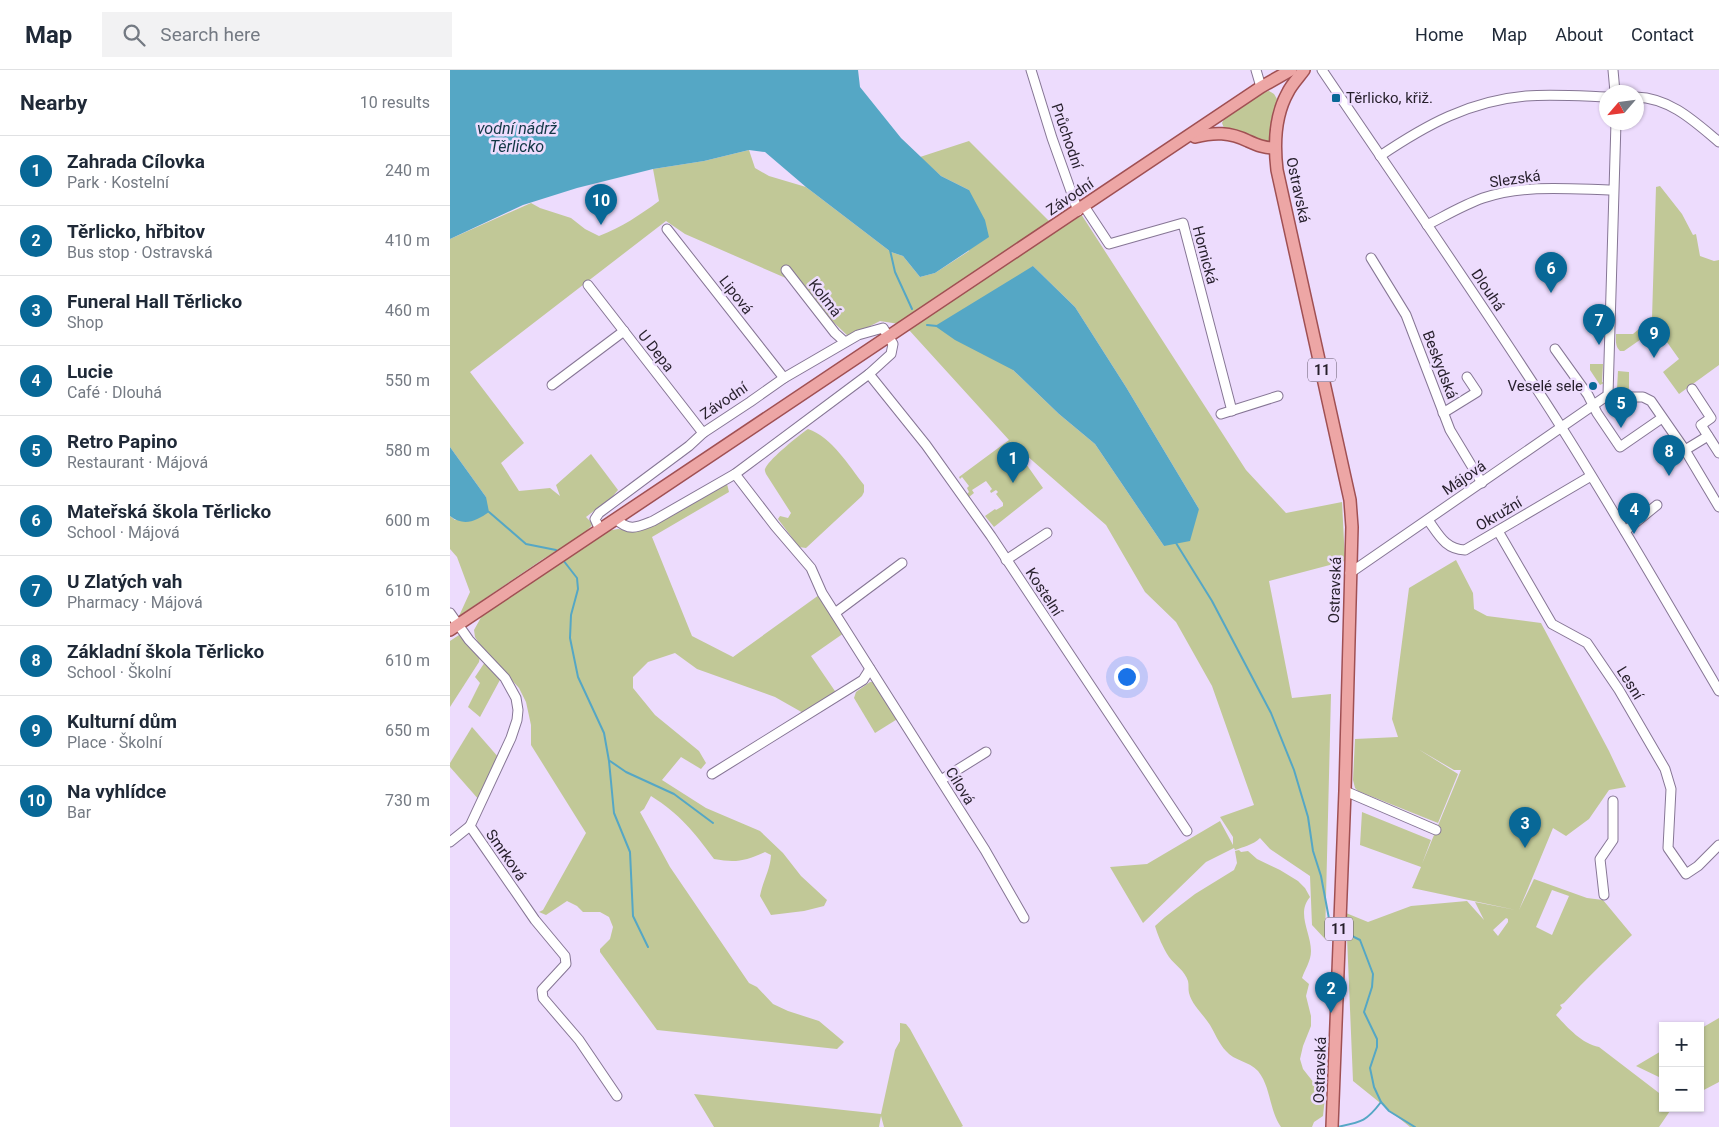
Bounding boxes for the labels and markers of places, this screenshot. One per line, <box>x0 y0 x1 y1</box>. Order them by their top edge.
place label: Těrlicko, křiž. <box>1346 89 1433 107</box>
marker: Těrlicko, křiž. <box>1330 92 1342 104</box>
pin: 10 <box>585 184 617 225</box>
pin: 6 <box>1535 252 1567 293</box>
pin: 7 <box>1583 304 1615 345</box>
pin: 9 <box>1638 317 1670 358</box>
place label: Veselé sele <box>1508 377 1583 395</box>
marker: Veselé sele <box>1587 380 1599 392</box>
pin: 5 <box>1605 387 1637 428</box>
pin: 8 <box>1653 435 1685 476</box>
pin: 1 <box>997 442 1029 483</box>
pin: 4 <box>1618 493 1650 534</box>
pin: 3 <box>1509 807 1541 848</box>
pin: 2 <box>1315 972 1347 1013</box>

